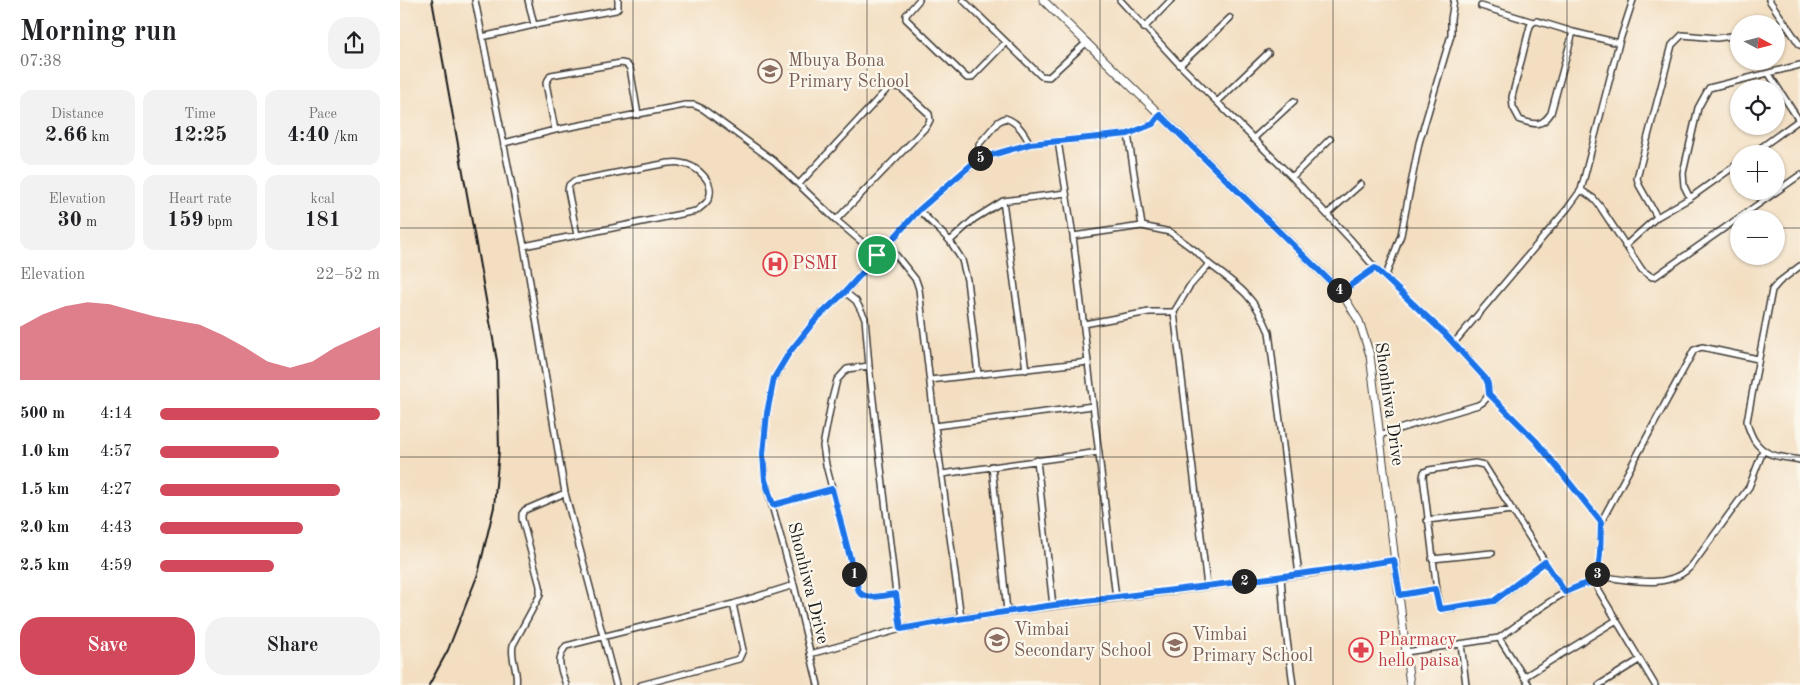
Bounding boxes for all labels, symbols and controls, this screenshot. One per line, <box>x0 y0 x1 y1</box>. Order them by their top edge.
north arrow <box>1730 15 1785 70</box>
map controls <box>1730 15 1785 265</box>
button: share <box>328 17 380 69</box>
text: Morning run <box>20 19 177 47</box>
place label: Mbuya Bona Primary School <box>788 52 909 91</box>
text: 07:38 <box>20 54 62 70</box>
school or university icon: Mbuya Bona Primary School <box>757 58 783 84</box>
button: locate <box>1730 80 1785 135</box>
text: Distance <box>51 107 104 121</box>
text: Time <box>184 107 216 121</box>
text: Pace <box>308 107 337 121</box>
text: 2.66 <box>45 125 87 146</box>
text: 12:25 <box>173 125 227 146</box>
text: 4:40 <box>287 125 330 146</box>
text: km <box>87 130 110 144</box>
text: /km <box>330 130 358 144</box>
button: + <box>1730 145 1785 200</box>
pin: 5 <box>968 146 992 170</box>
text: 5 <box>976 151 985 165</box>
text: Elevation <box>49 192 106 206</box>
text: Heart rate <box>169 192 231 206</box>
text: kcal <box>311 192 335 206</box>
text: 30 <box>58 210 82 231</box>
text: 159 <box>167 210 204 231</box>
text: 181 <box>304 210 341 231</box>
button: − <box>1730 210 1785 265</box>
text: m <box>82 215 97 229</box>
text: bpm <box>204 215 233 229</box>
pin <box>856 234 898 276</box>
icon: arrive <box>863 241 891 269</box>
hospital icon: PSMI <box>762 251 788 277</box>
place label: PSMI <box>792 255 838 273</box>
text: Elevation <box>20 267 85 283</box>
text: 22–52 m <box>316 267 380 283</box>
pin: 4 <box>1326 278 1352 302</box>
text: 4 <box>1335 283 1344 297</box>
street label: Shonhiwa Drive <box>1371 341 1407 467</box>
text: 500 m <box>20 406 65 422</box>
text: 4:14 <box>100 406 132 422</box>
text: 1.0 km <box>20 444 69 460</box>
text: 4:57 <box>100 444 132 460</box>
text: 1.5 km <box>20 482 69 498</box>
text: 4:27 <box>100 482 132 498</box>
text: 2.0 km <box>20 520 69 536</box>
text: 4:43 <box>100 520 132 536</box>
street label: Shonhiwa Drive <box>784 520 832 646</box>
text: 2.5 km <box>20 558 69 574</box>
text: 4:59 <box>100 558 132 574</box>
pin: 1 <box>842 562 866 586</box>
pin: 3 <box>1584 562 1610 586</box>
text: 1 <box>850 567 859 581</box>
text: 3 <box>1593 567 1602 581</box>
pin: 2 <box>1232 568 1256 594</box>
text: 2 <box>1240 574 1249 588</box>
button: Save <box>20 617 195 675</box>
button: Share <box>205 617 380 675</box>
place label: Vimbai Secondary School <box>1014 621 1152 660</box>
place label: Vimbai Primary School <box>1192 626 1313 665</box>
school or university icon: Vimbai Secondary School <box>984 627 1010 653</box>
place label: Pharmacy hello paisa <box>1378 631 1460 670</box>
school or university icon: Vimbai Primary School <box>1162 632 1188 658</box>
pharmacy icon: Pharmacy hello paisa <box>1348 637 1374 663</box>

